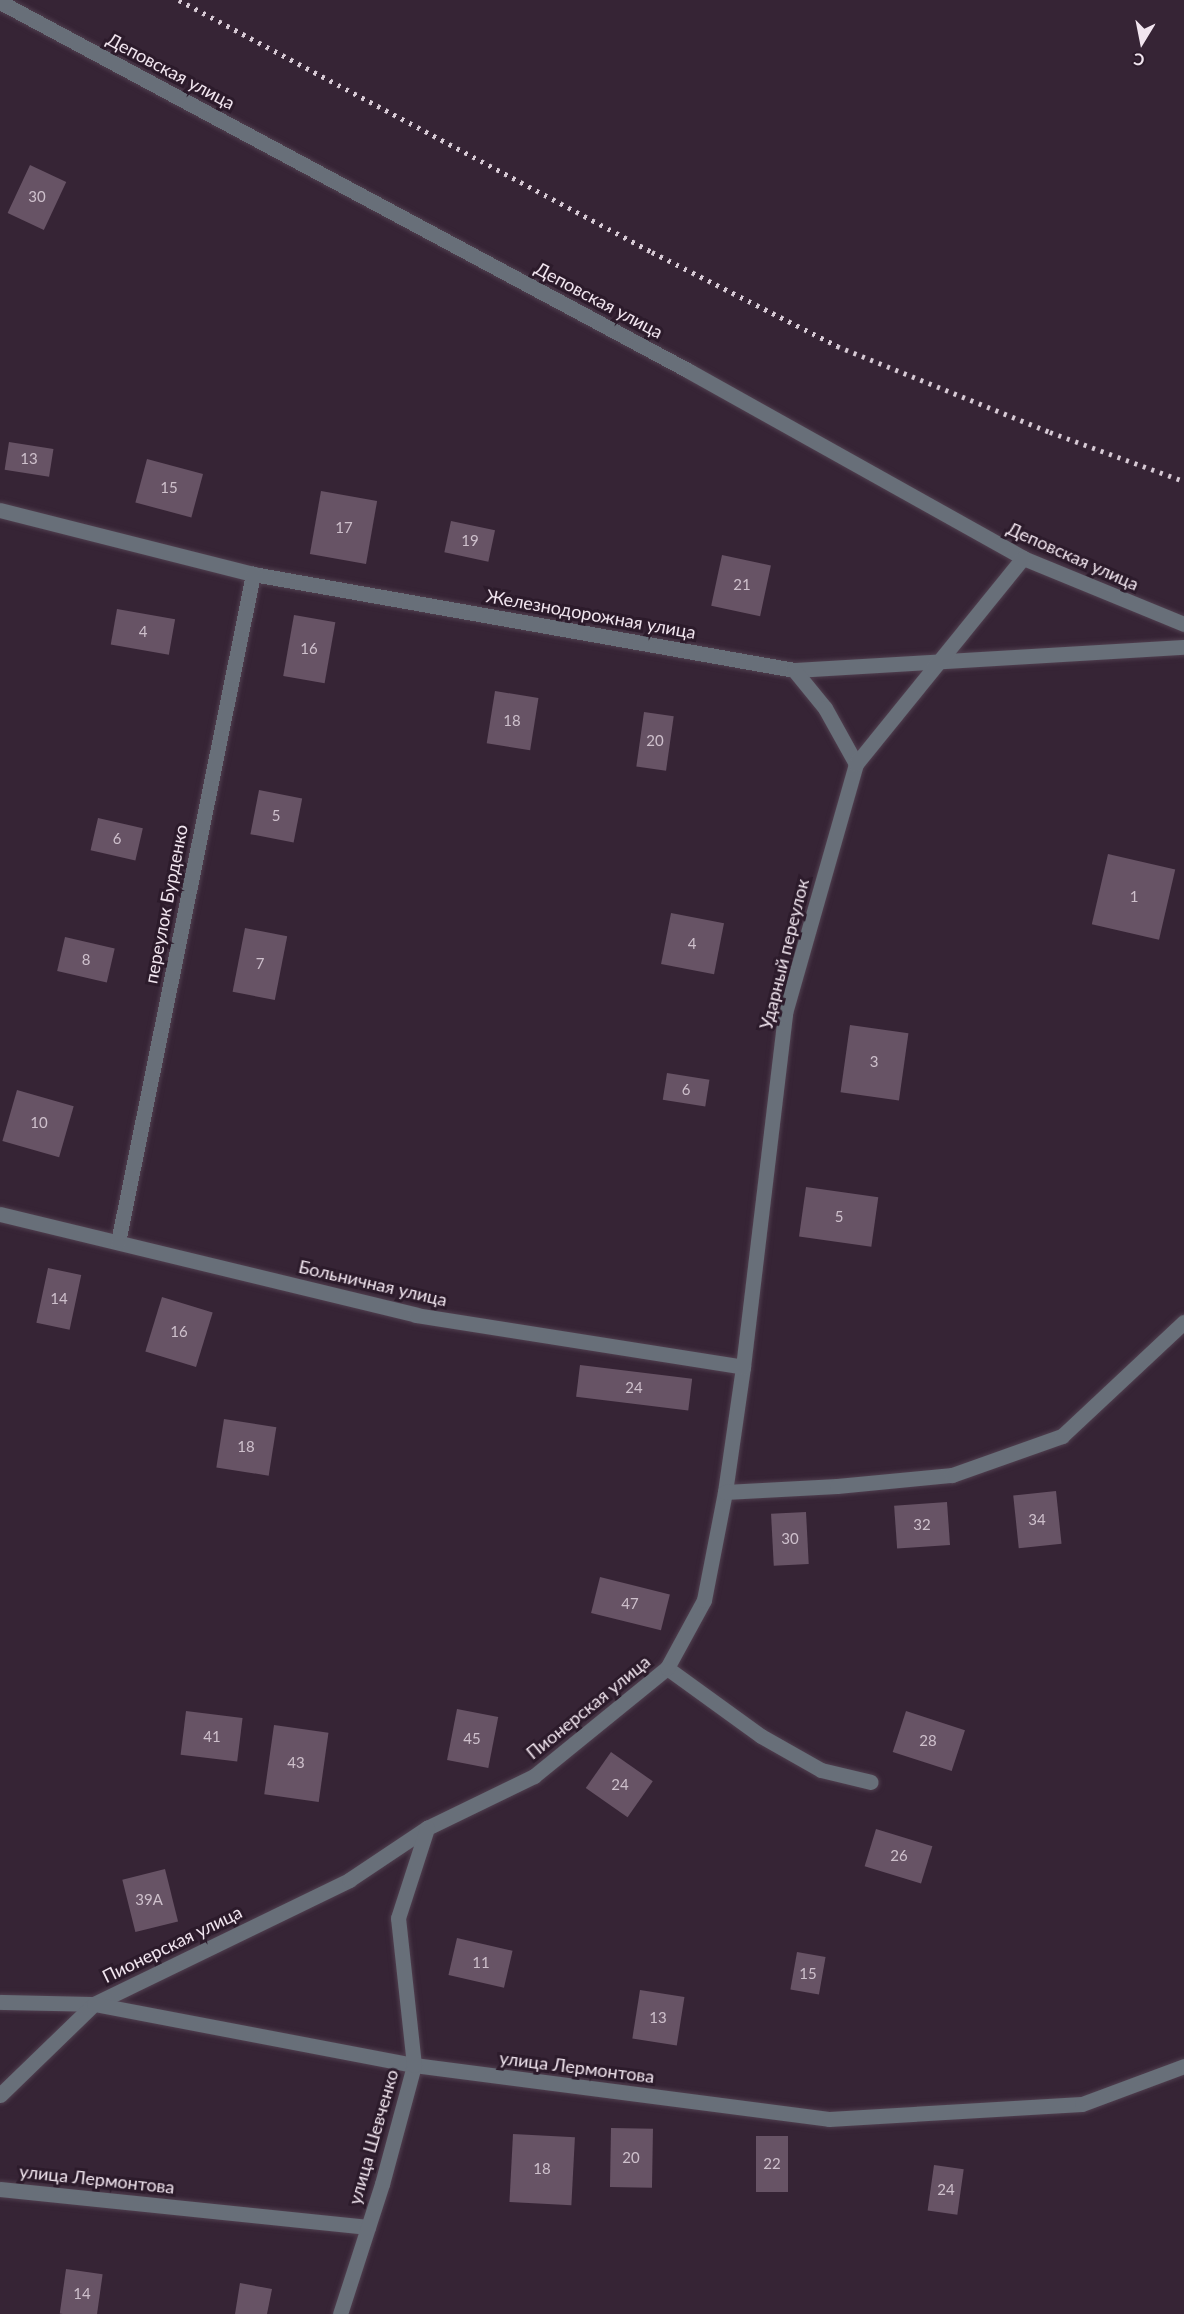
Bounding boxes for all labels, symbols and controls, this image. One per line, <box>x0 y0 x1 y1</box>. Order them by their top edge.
north arrow <box>1112 12 1172 72</box>
street label: Деповская улица <box>103 28 239 114</box>
text: С <box>1132 50 1146 70</box>
house number: 30 <box>28 188 46 206</box>
street label: Деповская улица <box>531 257 667 343</box>
house number: 13 <box>20 450 38 468</box>
house number: 15 <box>160 479 178 497</box>
street label: Деповская улица <box>1004 517 1142 595</box>
house number: 17 <box>335 519 353 537</box>
house number: 19 <box>461 532 479 550</box>
house number: 21 <box>733 576 751 594</box>
street label: Железнодорожная улица <box>484 585 698 643</box>
house number: 4 <box>139 623 147 641</box>
house number: 16 <box>300 640 318 658</box>
house number: 18 <box>503 712 521 730</box>
house number: 20 <box>646 732 664 750</box>
house number: 5 <box>272 807 280 825</box>
street label: переулок Бурденко <box>140 823 192 985</box>
house number: 6 <box>113 830 121 848</box>
street label: Ударный переулок <box>755 876 813 1032</box>
house number: 1 <box>1130 888 1138 906</box>
house number: 4 <box>688 935 696 953</box>
house number: 8 <box>82 951 90 969</box>
house number: 7 <box>256 955 264 973</box>
house number: 3 <box>870 1053 878 1071</box>
house number: 6 <box>682 1081 690 1099</box>
house number: 10 <box>30 1114 48 1132</box>
house number: 5 <box>835 1208 843 1226</box>
street label: Больничная улица <box>297 1255 449 1311</box>
house number: 14 <box>50 1290 68 1308</box>
house number: 16 <box>170 1323 188 1341</box>
house number: 24 <box>625 1379 643 1397</box>
house number: 18 <box>237 1438 255 1456</box>
house number: 34 <box>1028 1511 1046 1529</box>
house number: 32 <box>913 1516 931 1534</box>
house number: 30 <box>781 1530 799 1548</box>
house number: 47 <box>621 1595 639 1613</box>
street label: Пионерская улица <box>522 1650 654 1764</box>
house number: 41 <box>203 1728 221 1746</box>
house number: 45 <box>463 1730 481 1748</box>
house number: 28 <box>919 1732 937 1750</box>
house number: 43 <box>287 1754 305 1772</box>
house number: 24 <box>611 1776 629 1794</box>
house number: 26 <box>890 1847 908 1865</box>
house number: 39А <box>135 1891 163 1909</box>
street label: Пионерская улица <box>99 1901 245 1987</box>
house number: 11 <box>472 1954 490 1972</box>
house number: 15 <box>799 1965 817 1983</box>
house number: 13 <box>649 2009 667 2027</box>
street label: улица Лермонтова <box>498 2047 656 2087</box>
street label: улица Шевченко <box>343 2067 403 2207</box>
house number: 20 <box>622 2149 640 2167</box>
house number: 22 <box>763 2155 781 2173</box>
street label: улица Лермонтова <box>18 2160 176 2198</box>
house number: 18 <box>533 2160 551 2178</box>
house number: 24 <box>937 2181 955 2199</box>
house number: 14 <box>73 2285 91 2303</box>

